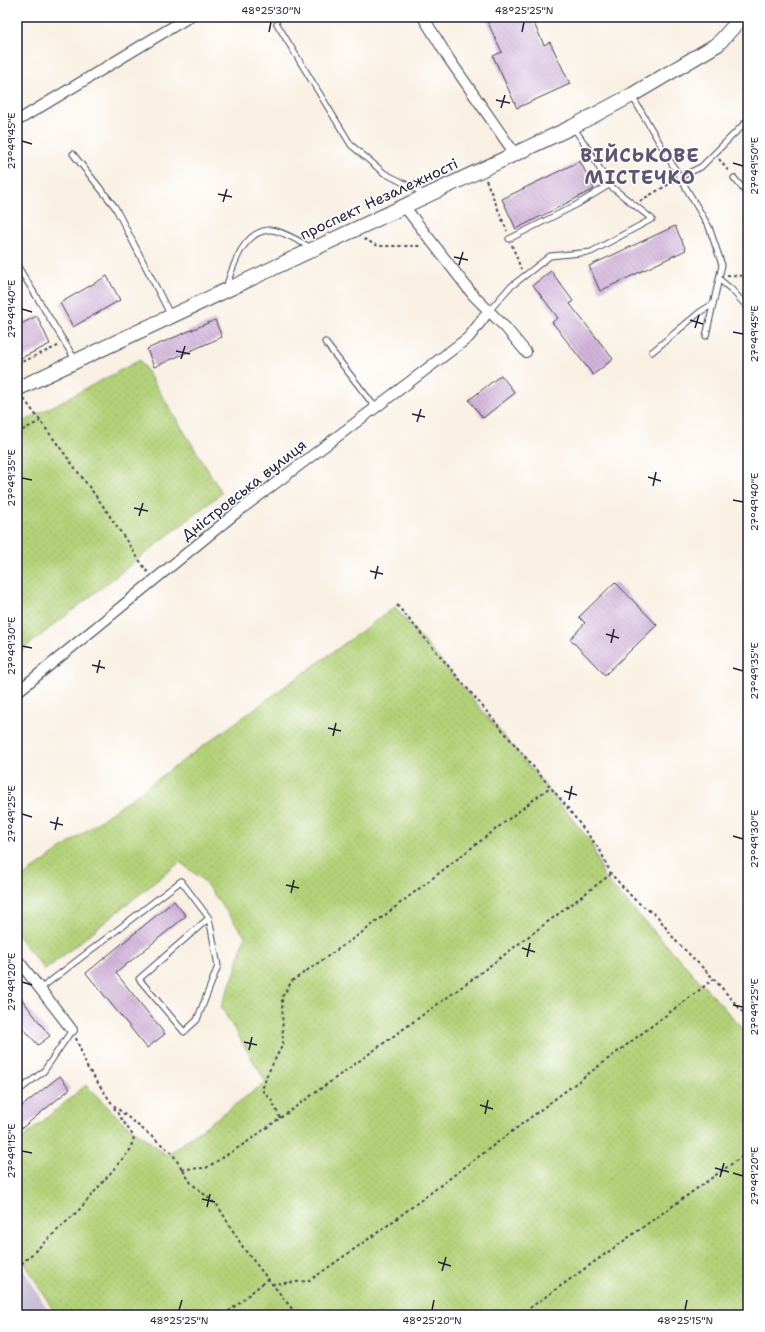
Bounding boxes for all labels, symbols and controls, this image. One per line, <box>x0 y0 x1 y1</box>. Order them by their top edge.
text: 48°25'30"N <box>241 4 301 17</box>
text: 48°25'25"N <box>495 4 553 17</box>
text: 27°49'45"E <box>5 112 18 170</box>
text: 27°49'50"E <box>748 137 761 195</box>
district label: ВІЙСЬКОВЕ МІСТЕЧКО <box>580 143 700 190</box>
street label: проспект Незалежності <box>297 154 461 244</box>
text: 27°49'40"E <box>5 280 18 338</box>
text: 27°49'45"E <box>748 305 761 363</box>
street label: Дністровська вулиця <box>177 435 311 545</box>
text: 27°49'35"E <box>5 449 18 507</box>
text: 27°49'40"E <box>748 473 761 531</box>
text: 27°49'30"E <box>5 617 18 675</box>
text: 27°49'35"E <box>748 642 761 700</box>
text: 27°49'25"E <box>5 785 18 843</box>
text: 27°49'30"E <box>748 810 761 868</box>
text: 27°49'20"E <box>5 953 18 1011</box>
text: 27°49'25"E <box>748 978 761 1036</box>
text: 27°49'15"E <box>5 1124 18 1178</box>
text: 27°49'20"E <box>748 1147 761 1205</box>
text: 48°25'25"N <box>150 1314 208 1327</box>
text: 48°25'20"N <box>402 1314 462 1327</box>
text: 48°25'15"N <box>657 1314 713 1327</box>

